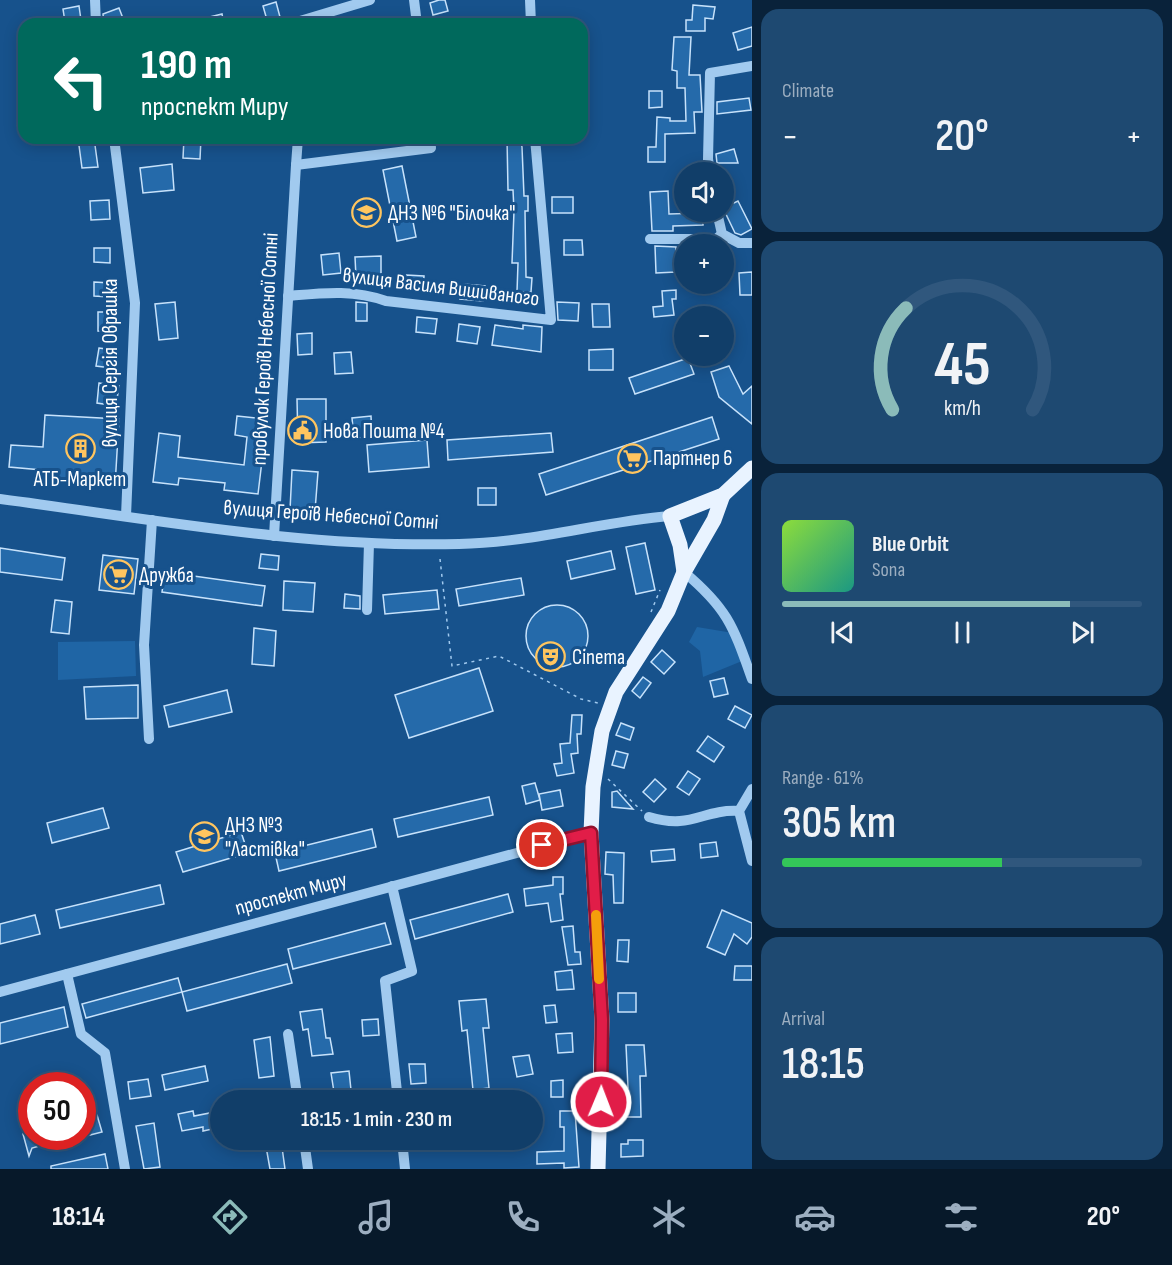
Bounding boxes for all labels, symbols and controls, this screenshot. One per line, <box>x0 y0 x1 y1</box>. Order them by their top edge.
text: 190 m <box>141 40 232 91</box>
icon: left <box>42 42 120 120</box>
text: Climate <box>782 79 834 103</box>
text: проспект Миру <box>141 91 288 123</box>
text: 20° <box>935 109 989 164</box>
text: − <box>782 117 798 157</box>
text: + <box>1126 117 1142 157</box>
map controls <box>674 162 734 366</box>
button: sound <box>674 162 734 222</box>
school or university icon: ДНЗ №6 "Білочка" <box>351 197 383 229</box>
place label: ДНЗ №6 "Білочка" <box>388 201 515 226</box>
street label: провулок Героїв Небесної Сотні <box>246 232 284 466</box>
button: + <box>674 234 734 294</box>
street label: вулиця Василя Вишиваного <box>341 263 541 311</box>
street label: вулиця Сергія Оврашка <box>98 279 123 447</box>
button: − <box>674 306 734 366</box>
text: 45 <box>934 328 990 403</box>
text: km/h <box>943 396 981 421</box>
public building icon: Нова Пошта №4 <box>286 415 318 447</box>
place label: Нова Пошта №4 <box>323 419 445 444</box>
building icon: АТБ-Маркет <box>64 432 96 464</box>
supermarket icon: Партнер 6 <box>616 442 648 474</box>
place label: Партнер 6 <box>653 446 732 471</box>
place label: АТБ-Маркет <box>33 467 126 492</box>
street label: вулиця Героїв Небесної Сотні <box>223 495 439 535</box>
text: Blue Orbit <box>872 531 949 558</box>
text: Sona <box>872 558 905 582</box>
supermarket icon: Дружба <box>102 559 134 591</box>
place label: Дружба <box>139 563 194 588</box>
icon: previous <box>826 616 859 649</box>
icon: pause <box>946 616 979 649</box>
icon: next <box>1066 616 1099 649</box>
theatre icon: Cinema <box>535 641 567 673</box>
place label: Cinema <box>572 645 625 670</box>
text: Range · 61% <box>782 766 864 790</box>
text: 305 km <box>782 796 896 851</box>
place label: ДНЗ №3 "Ластівка" <box>225 813 305 862</box>
pin <box>516 819 567 870</box>
school or university icon: ДНЗ №3 "Ластівка" <box>188 821 220 853</box>
icon: arrive <box>525 828 558 861</box>
street label: проспект Миру <box>232 867 350 921</box>
text: Arrival <box>782 1007 825 1031</box>
text: 18:15 <box>782 1037 865 1092</box>
position arrow <box>569 1070 633 1134</box>
speed limit sign: 50 <box>18 1072 96 1150</box>
text: 18:15 · 1 min · 230 m <box>301 1106 452 1133</box>
icon: directions <box>209 1196 251 1238</box>
icon: music <box>355 1196 397 1238</box>
icon: phone <box>502 1196 544 1238</box>
icon: climate <box>648 1196 690 1238</box>
icon: car <box>794 1196 836 1238</box>
icon: filters <box>940 1196 982 1238</box>
text: 18:14 <box>52 1201 105 1233</box>
text: 20° <box>1087 1201 1120 1233</box>

